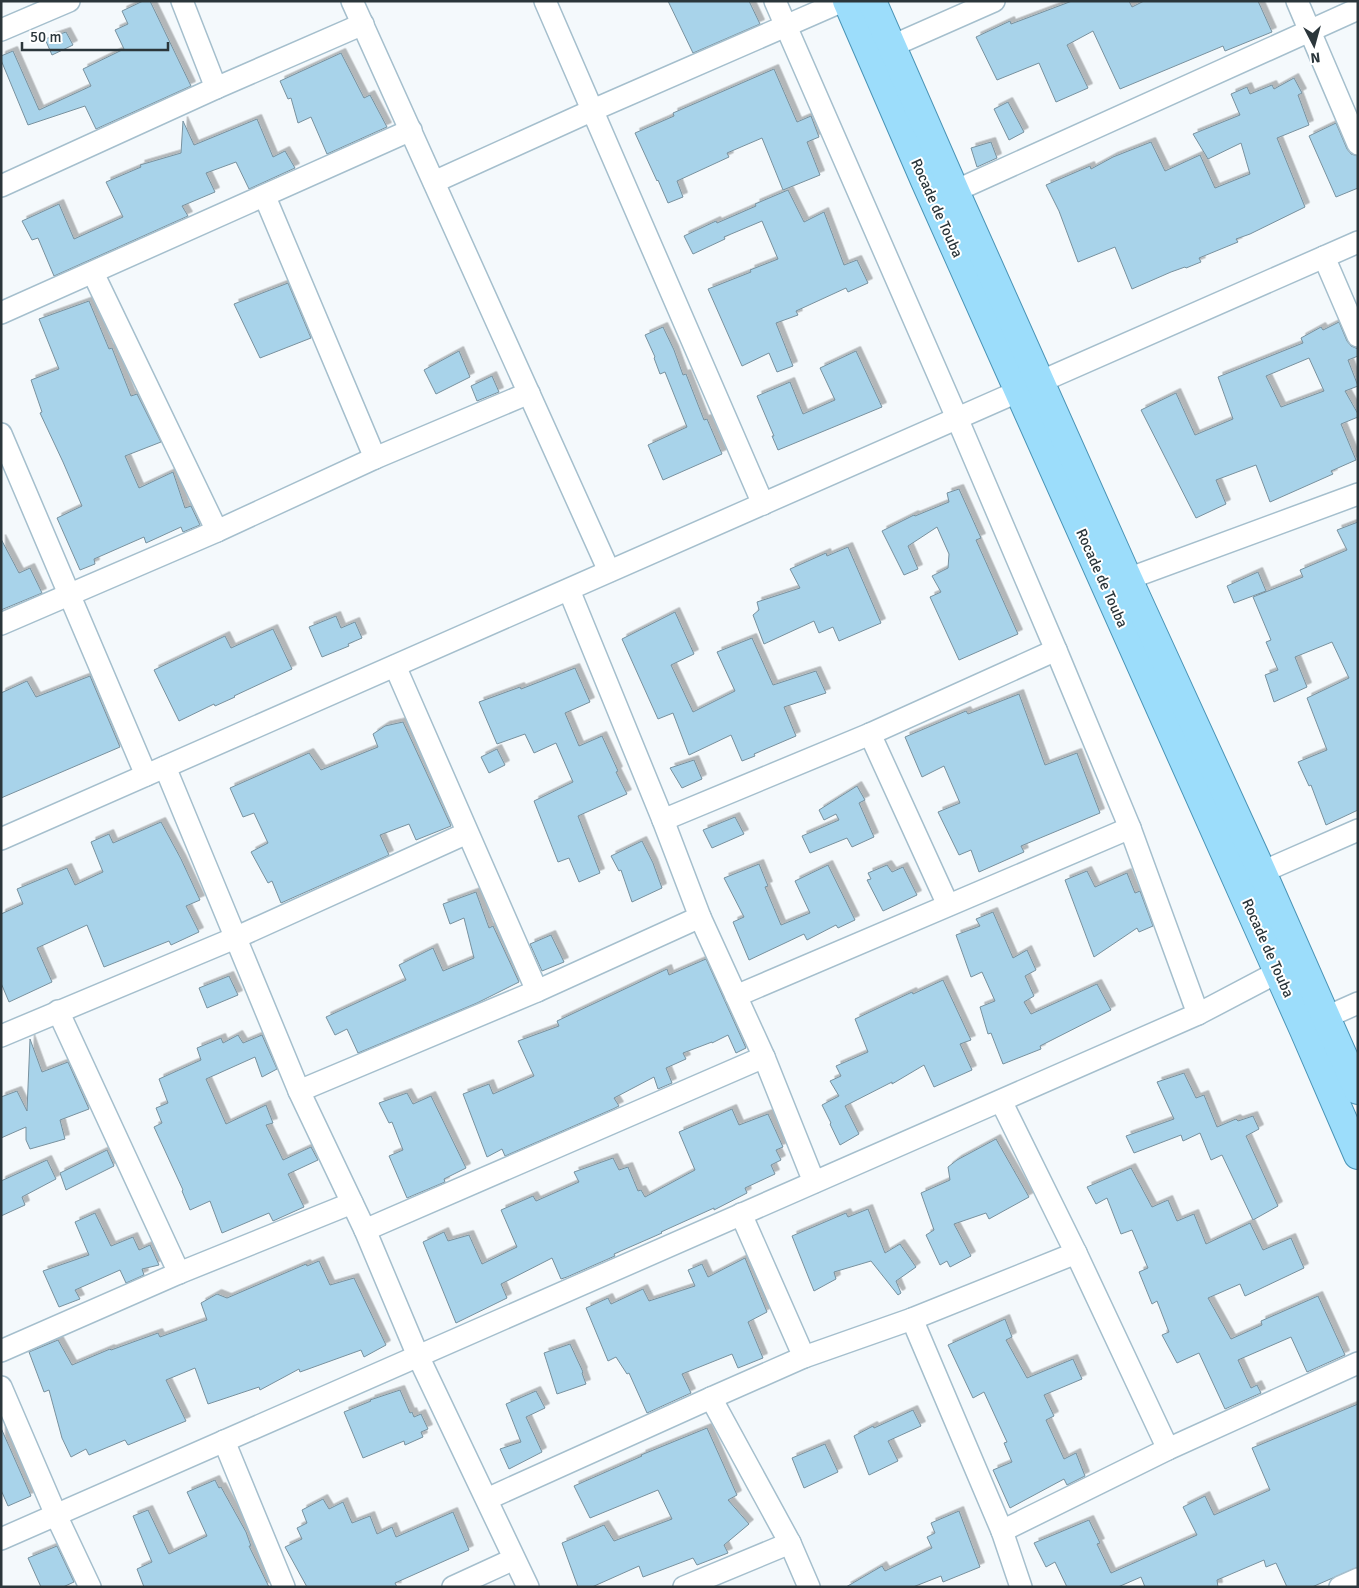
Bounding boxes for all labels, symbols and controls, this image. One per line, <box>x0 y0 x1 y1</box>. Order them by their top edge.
scale bar <box>22 20 169 52</box>
north arrow <box>1289 20 1339 70</box>
text: 50 m <box>30 28 61 46</box>
text: N <box>1310 48 1321 66</box>
street label: Rocade de Touba <box>907 156 967 260</box>
street label: Rocade de Touba <box>1072 526 1132 630</box>
street label: Rocade de Touba <box>1238 896 1298 1000</box>

